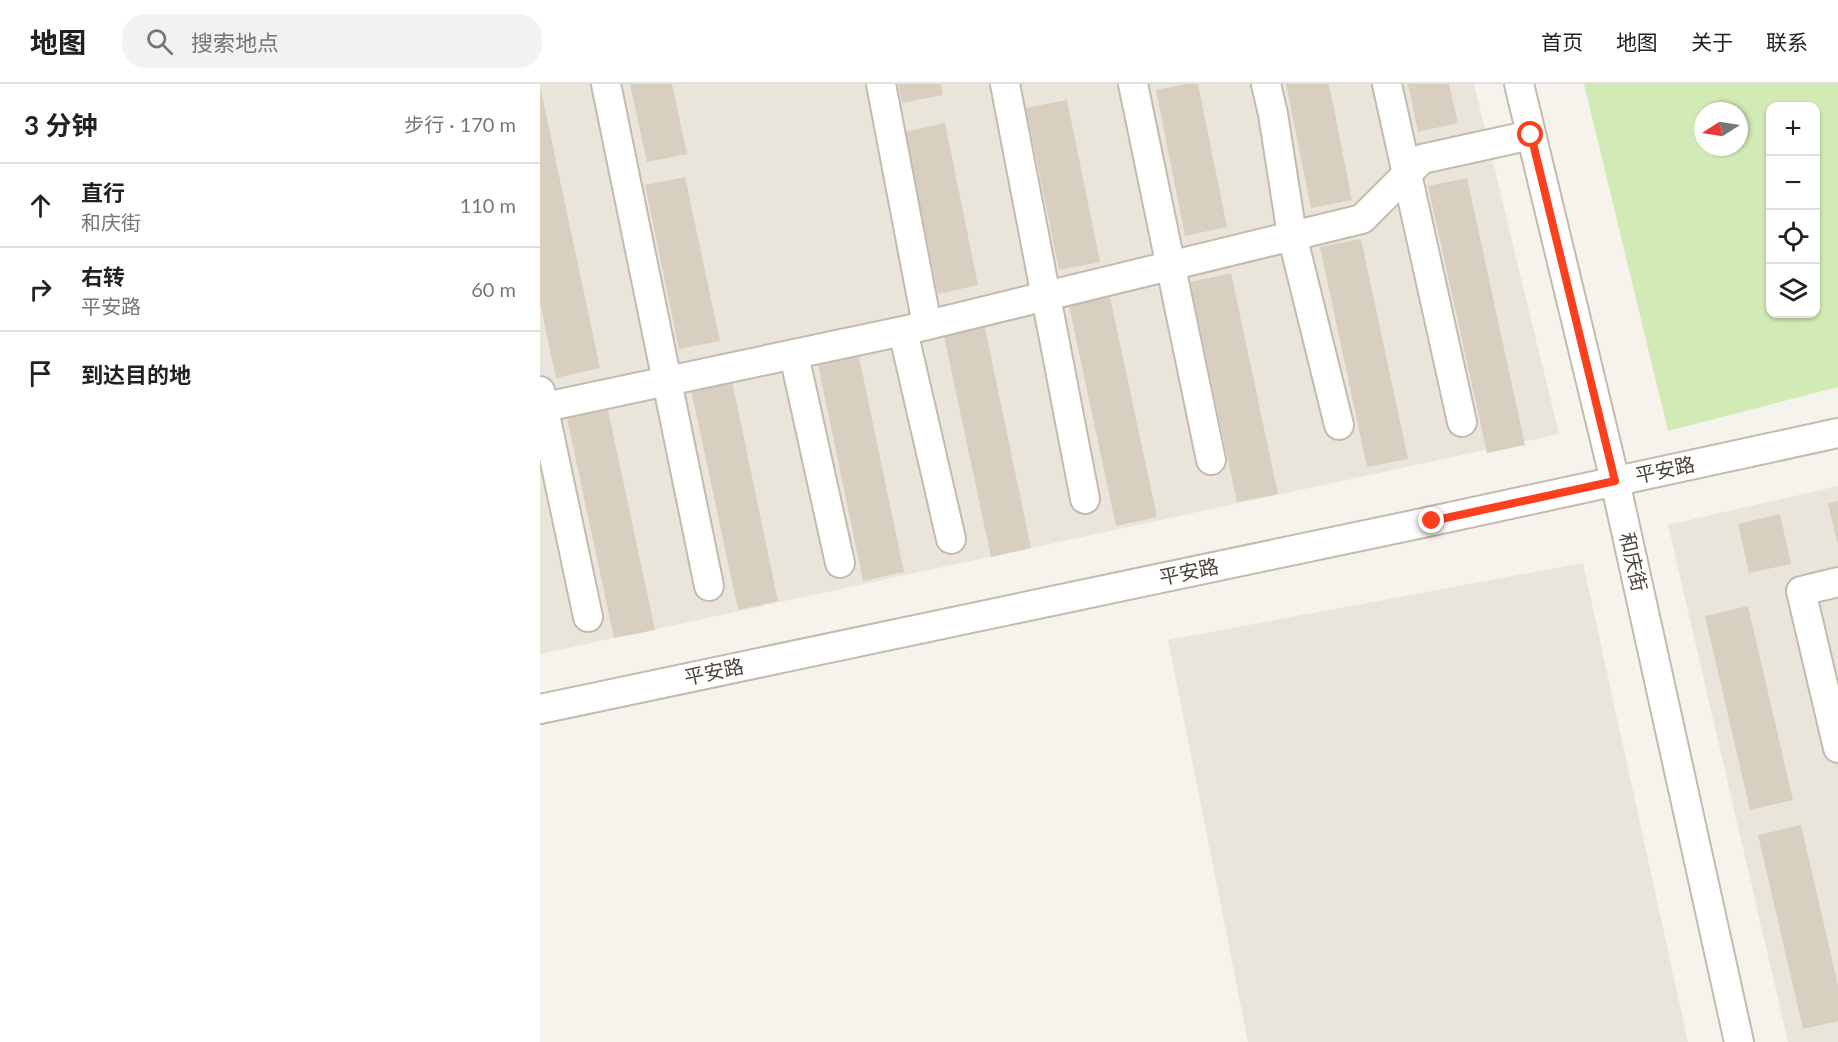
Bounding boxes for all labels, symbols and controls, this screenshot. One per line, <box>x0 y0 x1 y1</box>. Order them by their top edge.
search box <box>122 14 542 68</box>
text: 地图 <box>30 25 86 59</box>
icon: search <box>143 25 176 58</box>
text: 搜索地点 <box>191 29 279 56</box>
text: 首页 <box>1541 29 1583 54</box>
text: 地图 <box>1616 29 1658 54</box>
text: 关于 <box>1691 29 1733 54</box>
text: 联系 <box>1766 29 1808 54</box>
north arrow <box>1694 102 1748 156</box>
map controls <box>1766 102 1820 318</box>
button: + <box>1766 102 1820 156</box>
text: 3 分钟 <box>24 109 97 141</box>
text: 步行 · 170 m <box>404 112 516 136</box>
route start <box>1517 121 1543 147</box>
button: − <box>1766 156 1820 210</box>
text: 直行 <box>81 179 125 206</box>
icon: ahead <box>24 189 57 222</box>
text: 110 m <box>460 193 516 217</box>
text: 和庆街 <box>81 210 141 234</box>
button: locate <box>1766 210 1820 264</box>
text: 右转 <box>81 263 125 290</box>
button: layers <box>1766 264 1820 318</box>
icon: right <box>24 273 57 306</box>
text: 60 m <box>471 277 516 301</box>
text: 平安路 <box>81 294 141 318</box>
icon: arrive <box>24 357 57 390</box>
text: 到达目的地 <box>81 361 191 388</box>
street label: 平安路 <box>1633 451 1697 487</box>
route end <box>1418 507 1444 533</box>
street label: 和庆街 <box>1616 530 1652 594</box>
street label: 平安路 <box>1157 553 1221 589</box>
street label: 平安路 <box>682 653 746 689</box>

